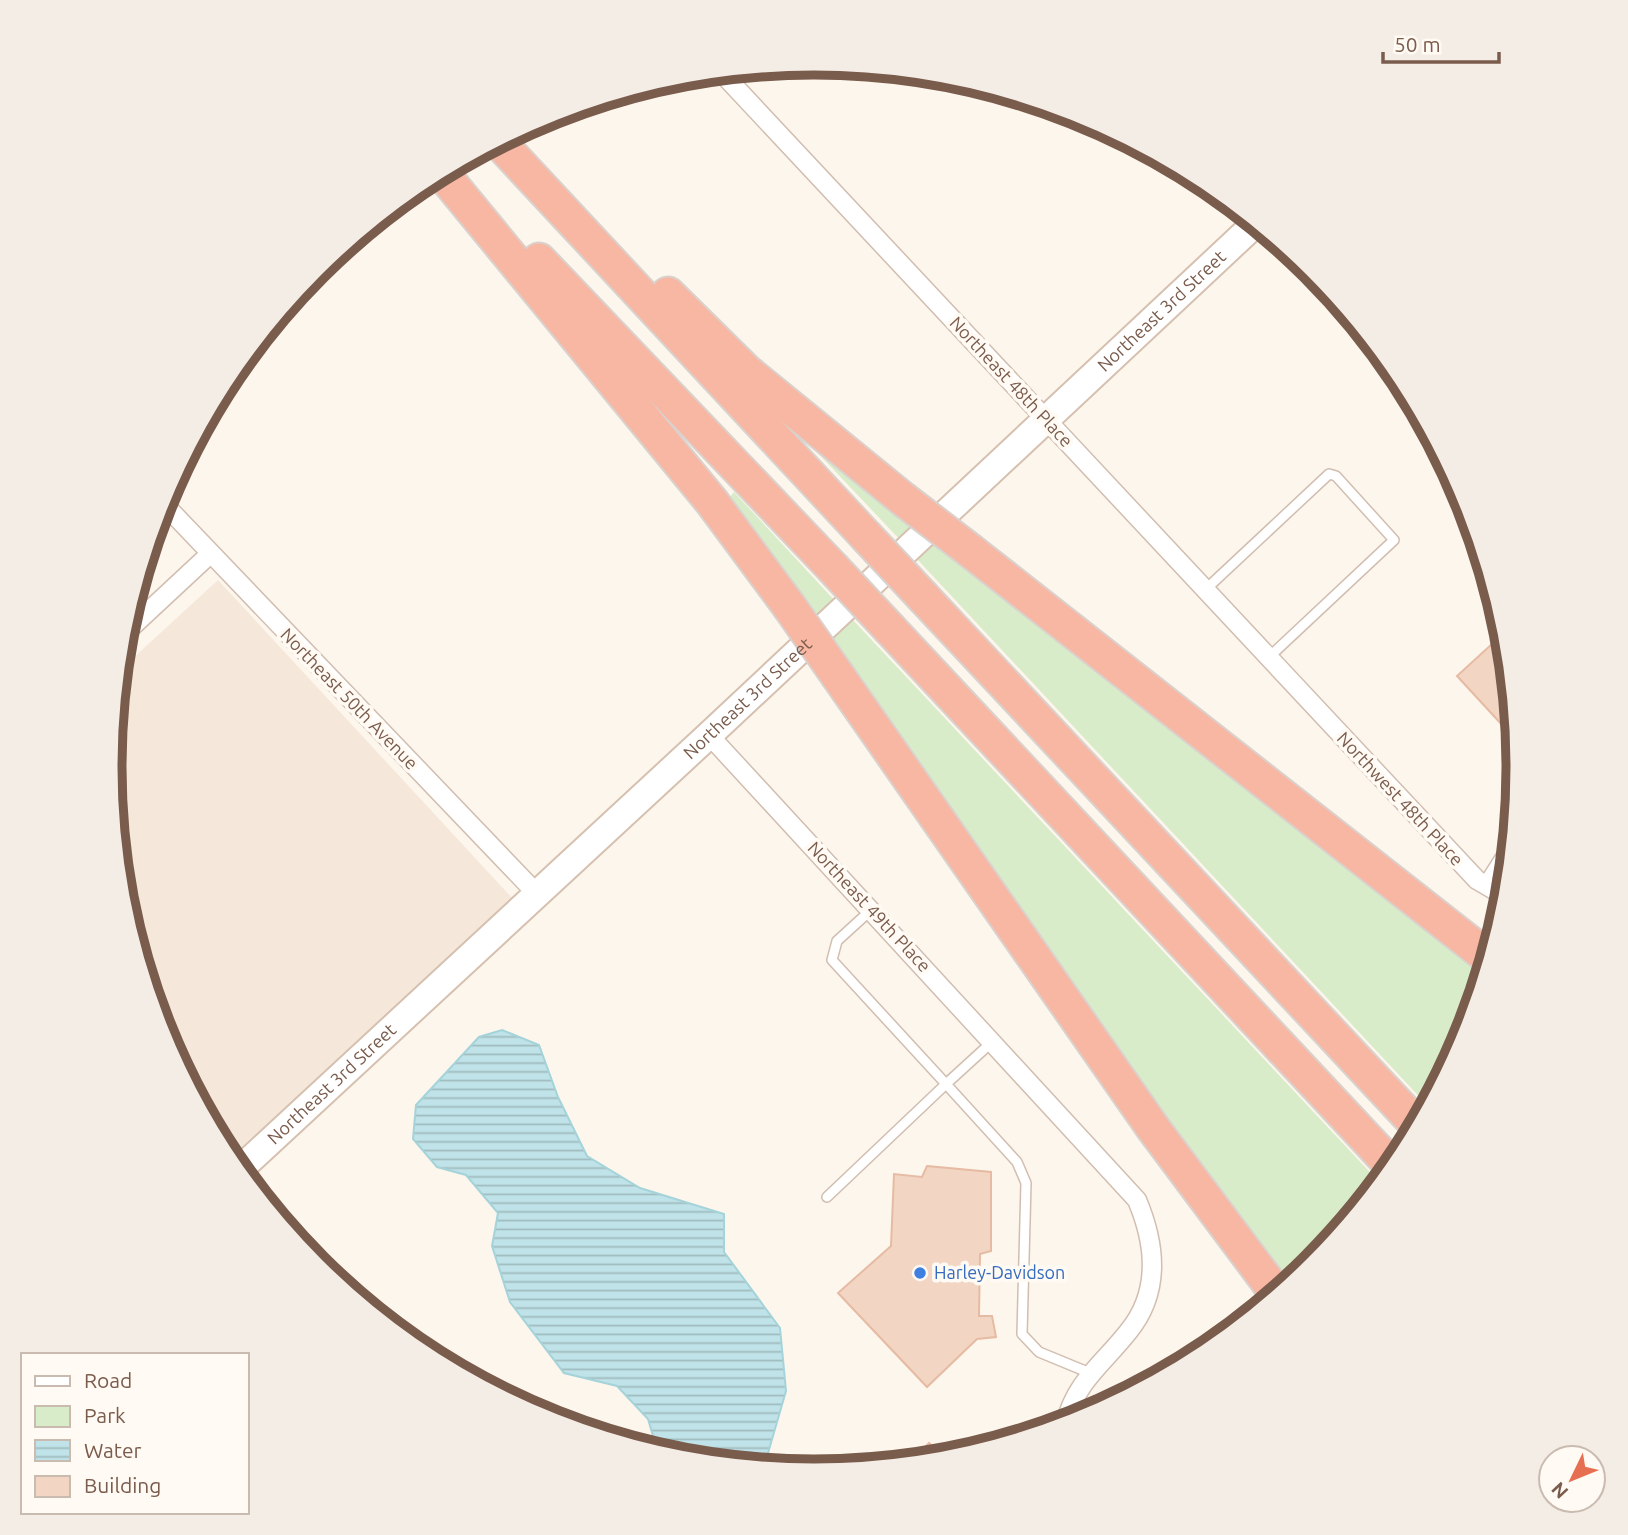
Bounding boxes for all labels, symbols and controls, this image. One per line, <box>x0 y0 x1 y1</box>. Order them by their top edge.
scale bar <box>1383 21 1498 65</box>
text: 50 m <box>1394 32 1441 56</box>
street label: Northeast 3rd Street <box>1093 246 1229 375</box>
street label: Northeast 48th Place <box>946 312 1077 451</box>
street label: Northeast 50th Avenue <box>277 624 422 773</box>
street label: Northeast 3rd Street <box>679 633 815 762</box>
street label: Northwest 48th Place <box>1334 727 1468 869</box>
street label: Northeast 49th Place <box>804 837 935 976</box>
street label: Northeast 3rd Street <box>263 1019 400 1148</box>
place label: Harley-Davidson <box>934 1262 1065 1282</box>
marker: Harley-Davidson <box>912 1265 928 1281</box>
legend <box>21 1353 248 1514</box>
text: Road <box>84 1368 132 1392</box>
text: Park <box>84 1403 126 1427</box>
text: Water <box>84 1438 142 1462</box>
north arrow <box>1537 1444 1607 1514</box>
text: Building <box>84 1473 161 1497</box>
text: N <box>1547 1478 1572 1503</box>

